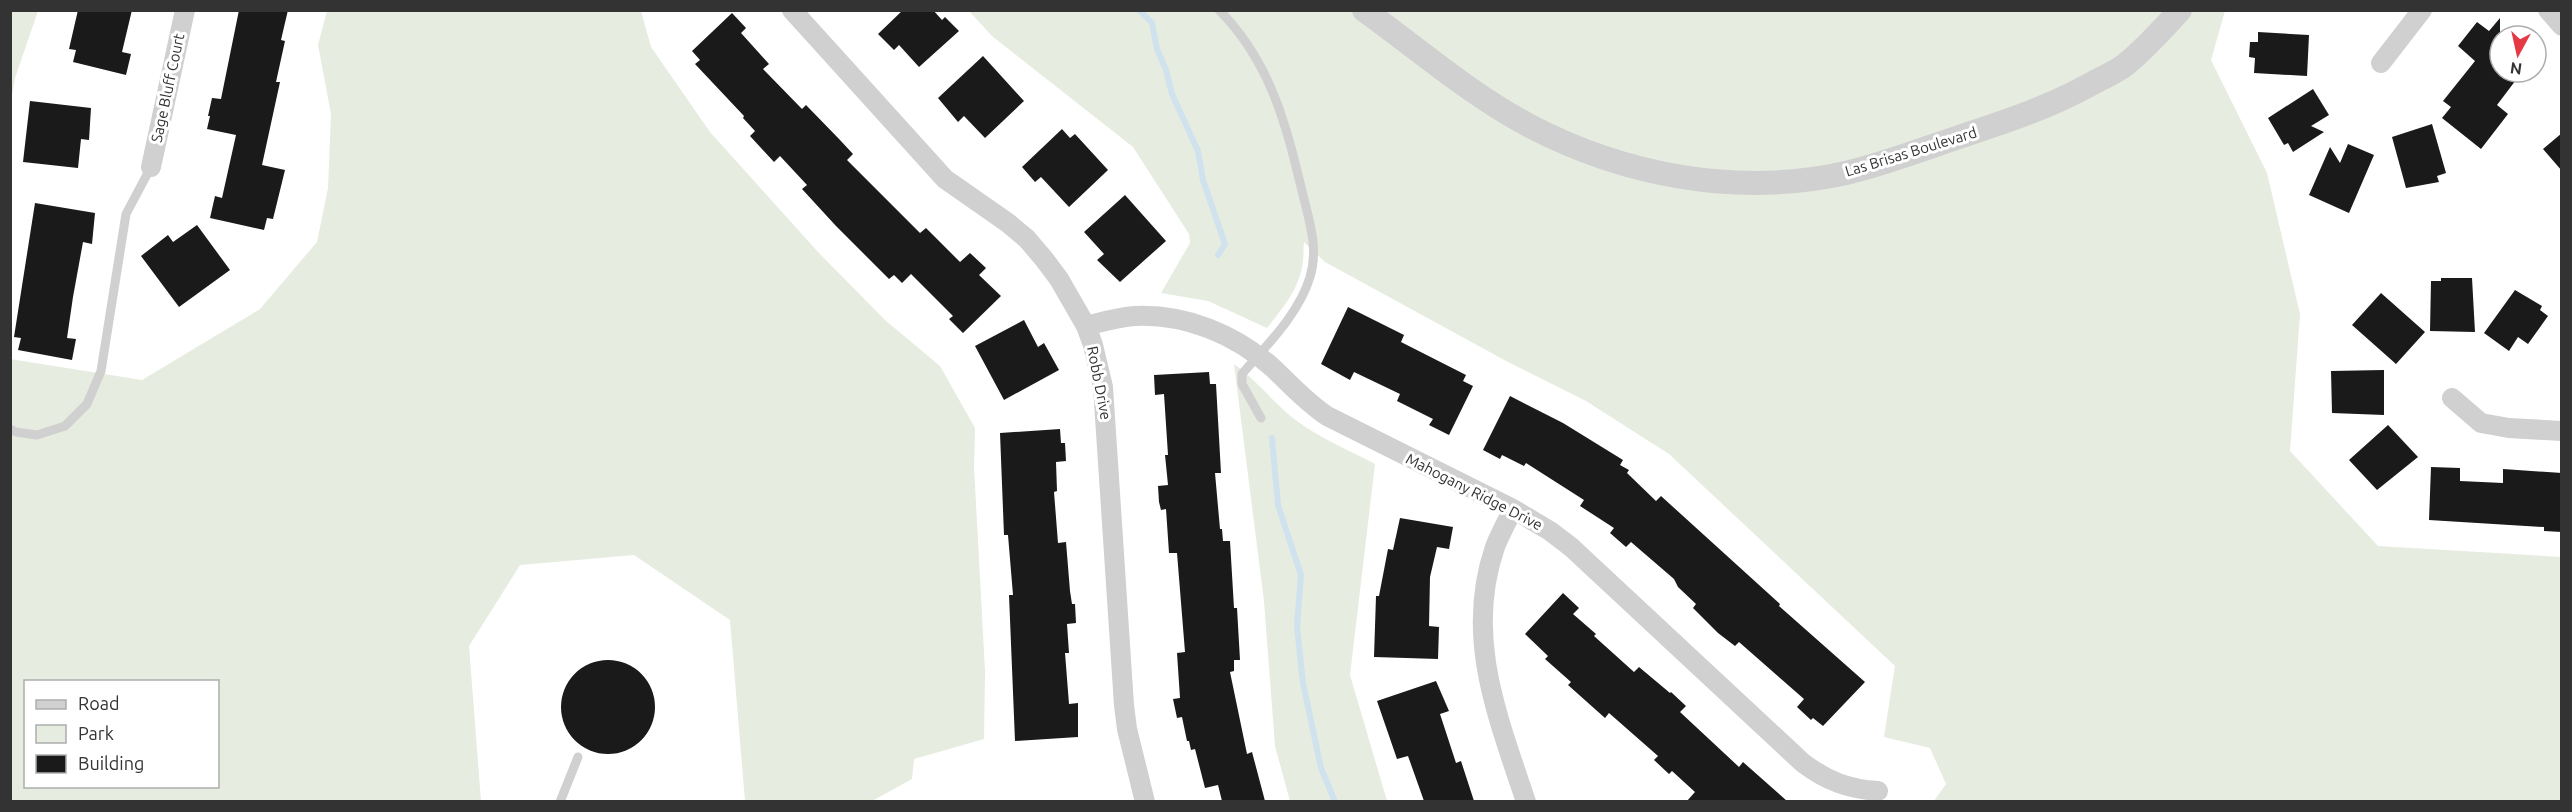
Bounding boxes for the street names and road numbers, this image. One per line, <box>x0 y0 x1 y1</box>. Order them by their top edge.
street label: Sage Bluff Court <box>148 32 187 144</box>
street label: Las Brisas Boulevard <box>1843 123 1979 180</box>
street label: Robb Drive <box>1084 345 1115 421</box>
street label: Mahogany Ridge Drive <box>1403 450 1545 533</box>

